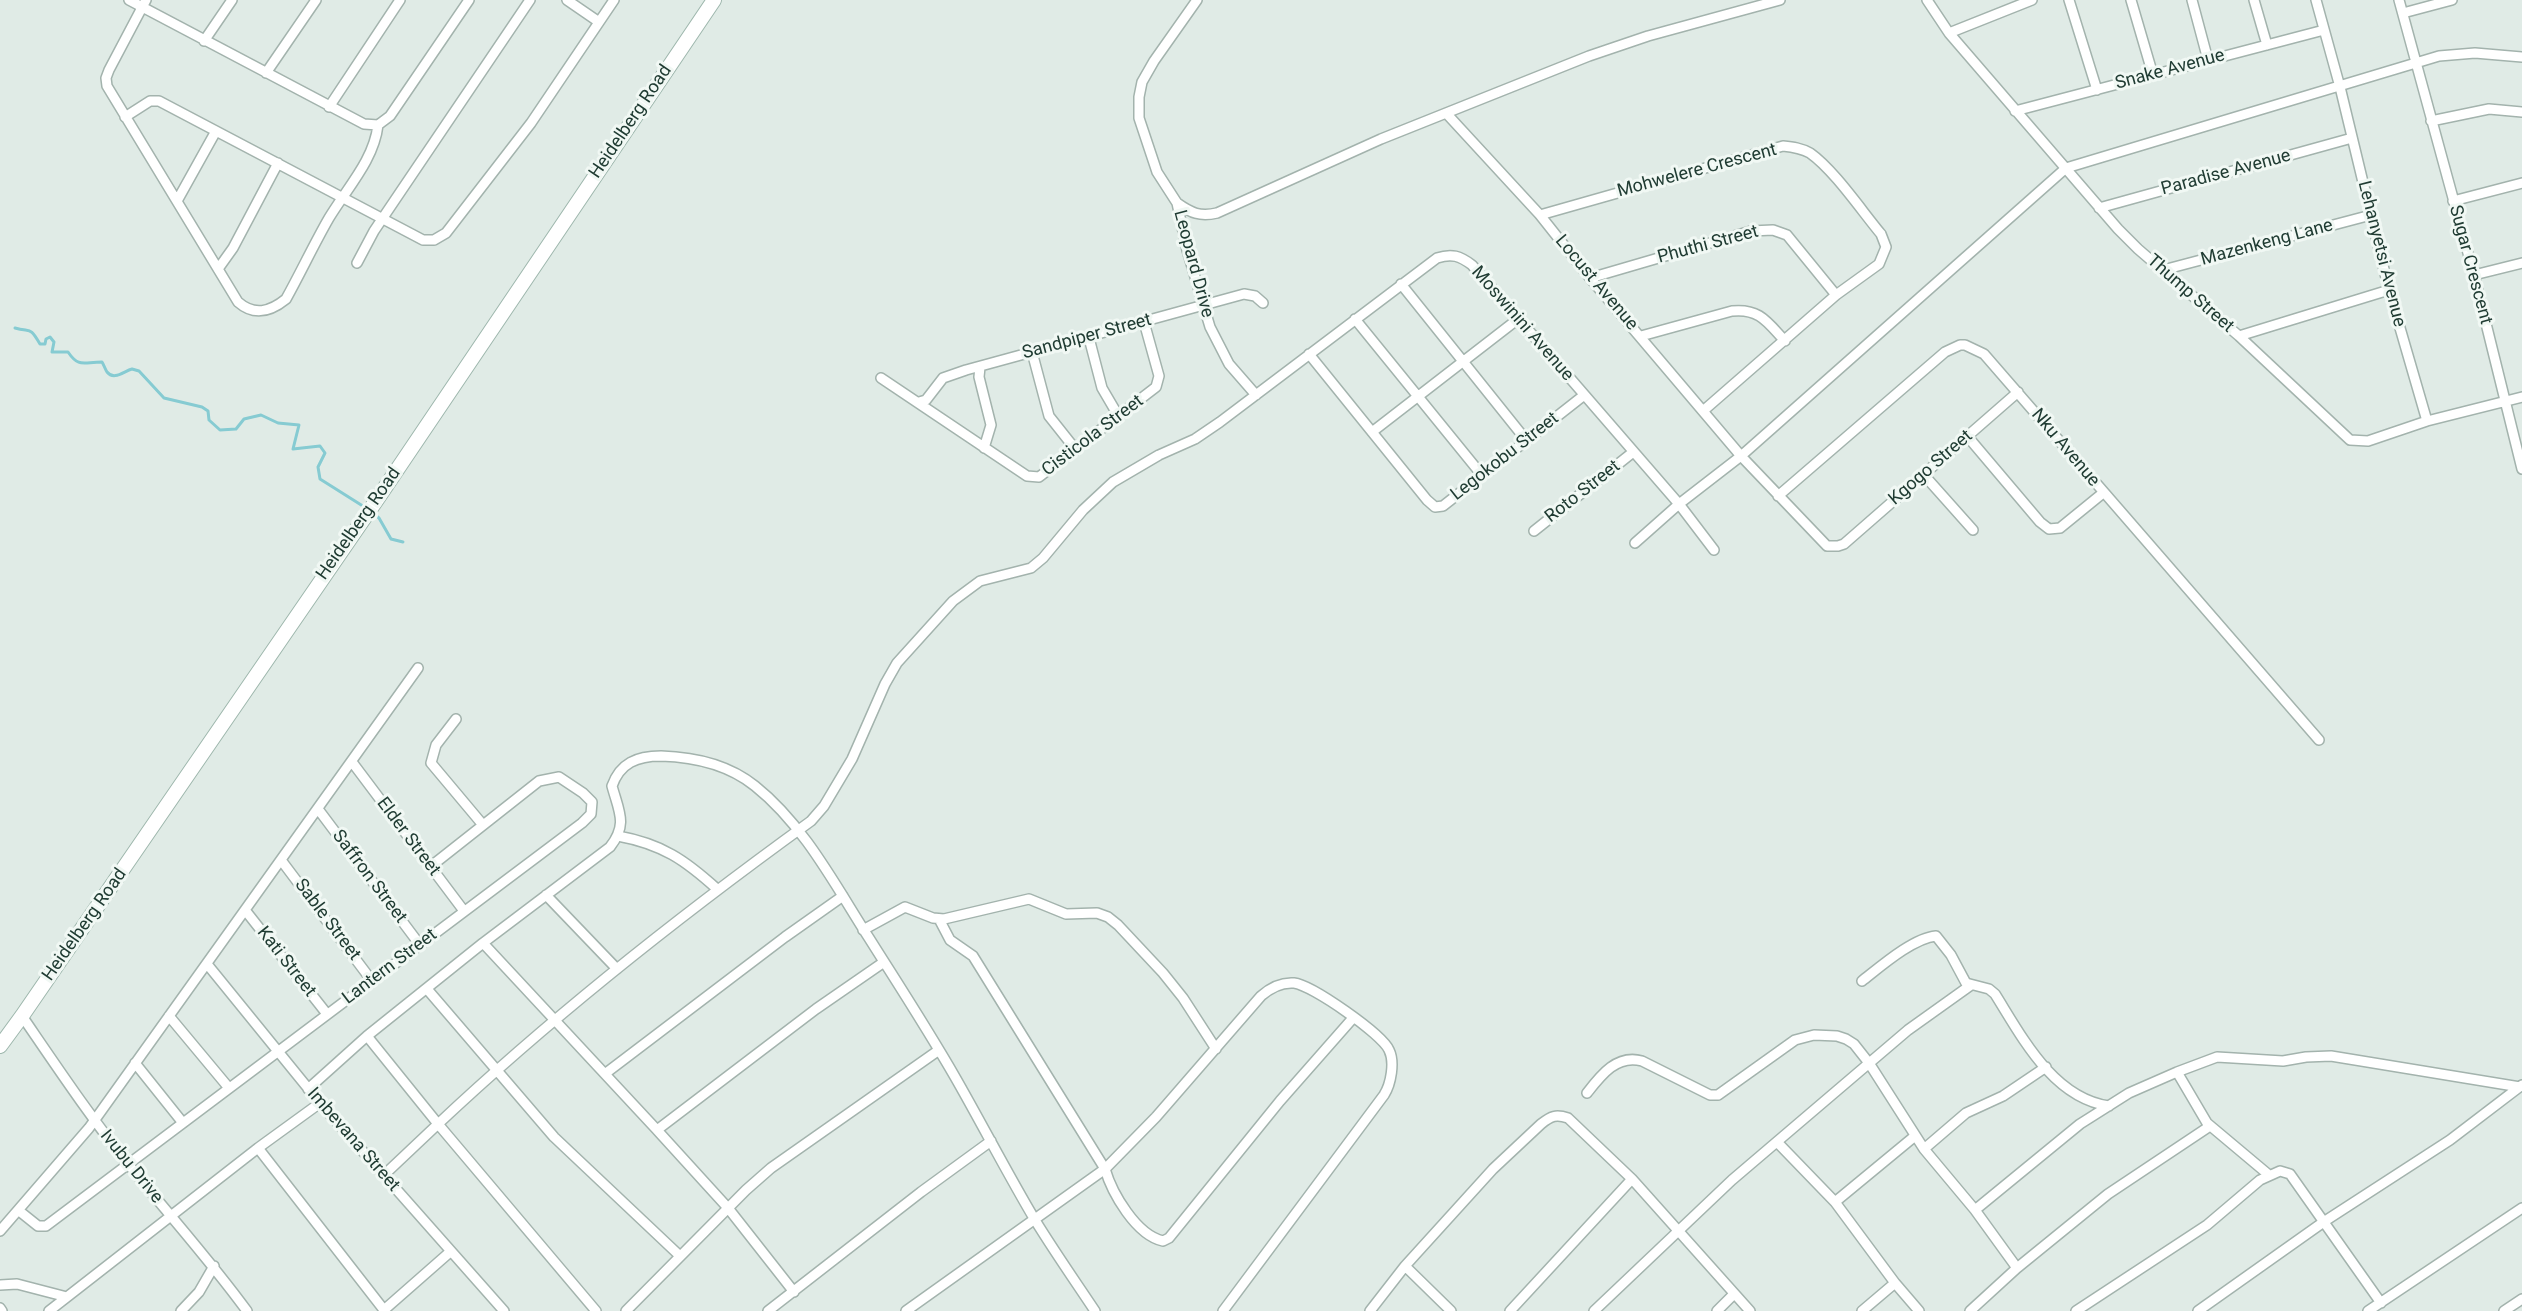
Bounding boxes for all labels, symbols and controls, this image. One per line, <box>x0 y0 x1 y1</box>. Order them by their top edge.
street label: Snake Avenue <box>2113 45 2227 95</box>
street label: Heidelberg Road <box>585 61 677 183</box>
street label: Mohwelere Crescent <box>1615 139 1779 203</box>
street label: Paradise Avenue <box>2159 145 2293 201</box>
street label: Lehanyetsi Avenue <box>2352 179 2410 329</box>
street label: Sugar Crescent <box>2444 203 2496 327</box>
street label: Leopard Drive <box>1168 208 1218 320</box>
street label: Mazenkeng Lane <box>2199 215 2335 271</box>
street label: Phuthi Street <box>1655 221 1761 269</box>
street label: Locust Avenue <box>1550 231 1642 335</box>
street label: Thump Street <box>2142 250 2238 338</box>
street label: Moswinini Avenue <box>1466 262 1578 386</box>
street label: Sandpiper Street <box>1020 309 1154 365</box>
street label: Cisticola Street <box>1038 391 1148 481</box>
street label: Nku Avenue <box>2026 405 2104 491</box>
street label: Legokobu Street <box>1447 408 1563 506</box>
street label: Kgogo Street <box>1885 426 1977 510</box>
street label: Roto Street <box>1541 456 1625 528</box>
street label: Heidelberg Road <box>312 464 406 584</box>
street label: Elder Street <box>372 794 444 880</box>
street label: Saffron Street <box>327 826 411 928</box>
street label: Heidelberg Road <box>38 865 132 985</box>
street label: Sable Street <box>289 875 365 965</box>
street label: Kati Street <box>252 923 320 1001</box>
street label: Lantern Street <box>338 924 442 1010</box>
street label: Imbevana Street <box>302 1084 404 1196</box>
street label: Ivubu Drive <box>95 1126 167 1208</box>

